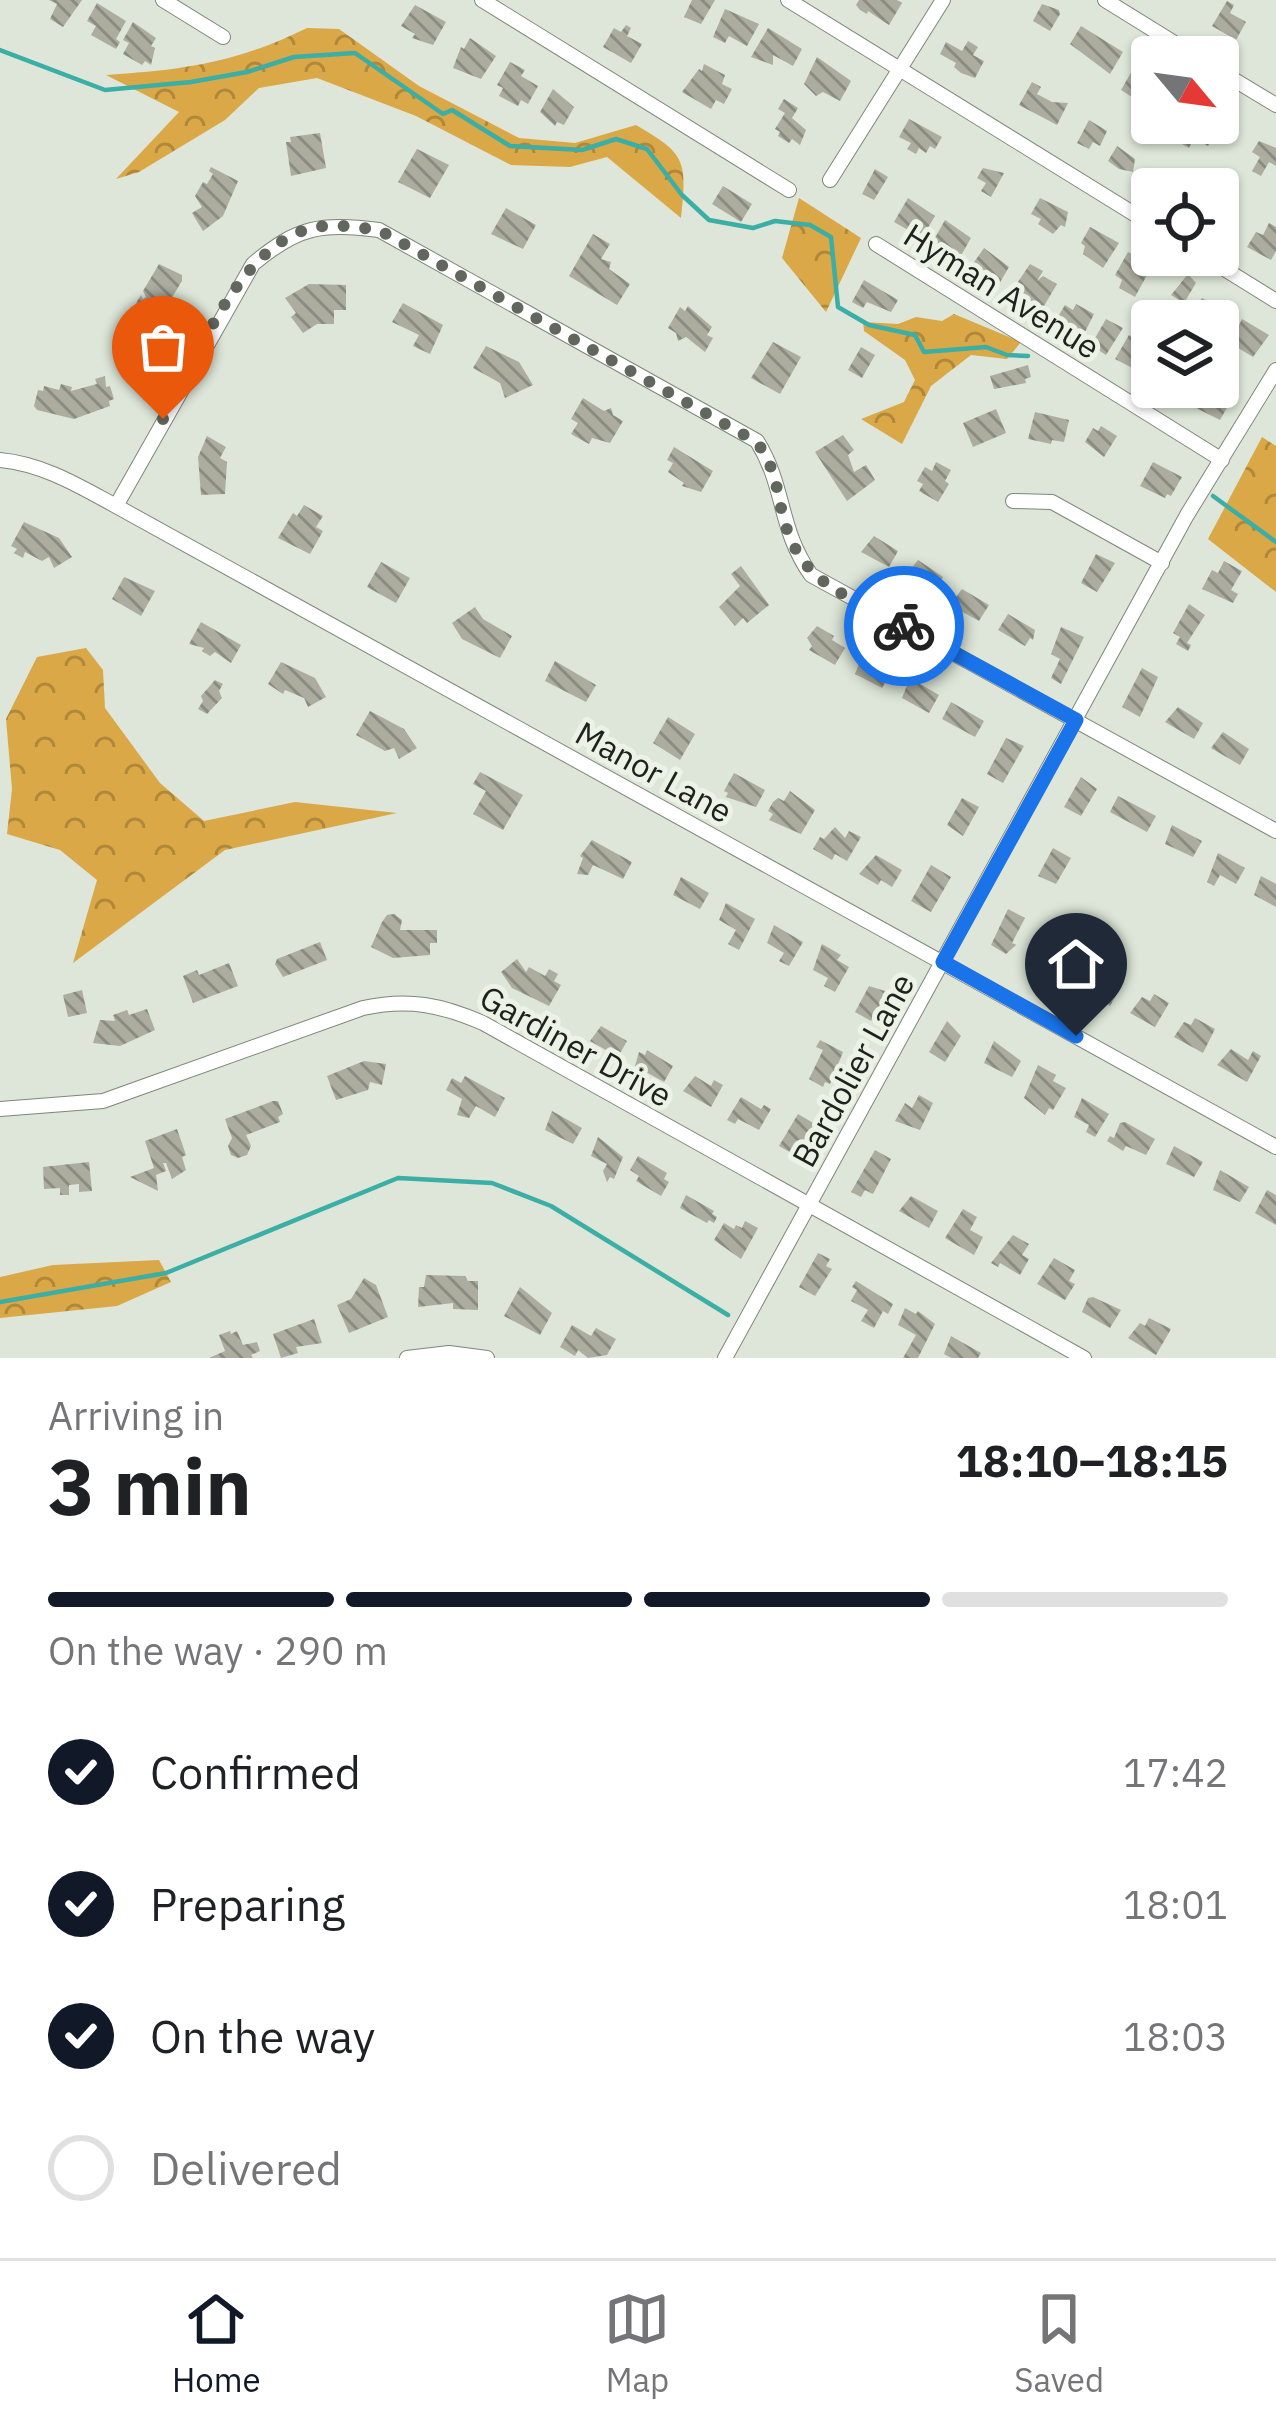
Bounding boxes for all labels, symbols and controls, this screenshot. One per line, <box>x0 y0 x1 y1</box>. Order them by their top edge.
north arrow <box>1131 36 1239 144</box>
map controls <box>1131 36 1239 408</box>
button: locate <box>1131 168 1239 276</box>
street label: Hyman Avenue <box>896 213 1108 368</box>
pin <box>112 296 214 419</box>
button: layers <box>1131 300 1239 408</box>
icon: bag <box>130 314 196 380</box>
courier <box>844 566 964 686</box>
icon: bike <box>871 593 937 659</box>
street label: Manor Lane <box>568 711 740 832</box>
pin <box>1025 913 1127 1036</box>
icon: home <box>1043 931 1109 997</box>
street label: Bardolier Lane <box>782 965 923 1174</box>
street label: Gardiner Drive <box>473 975 680 1116</box>
text: Arriving in <box>48 1390 224 1441</box>
text: 18:10–18:15 <box>956 1431 1228 1489</box>
text: 3 min <box>48 1435 252 1536</box>
text: On the way · 290 m <box>48 1625 388 1676</box>
icon: check <box>48 1739 114 1805</box>
text: Confirmed <box>150 1743 361 1801</box>
text: 17:42 <box>1123 1747 1228 1798</box>
icon: check <box>48 1871 114 1937</box>
text: Preparing <box>150 1875 345 1933</box>
text: 18:01 <box>1123 1879 1228 1930</box>
icon: check <box>48 2003 114 2069</box>
text: On the way <box>150 2007 375 2065</box>
text: 18:03 <box>1123 2011 1228 2062</box>
text: Delivered <box>150 2139 342 2197</box>
tab: Home <box>172 2286 261 2401</box>
tab: Map <box>604 2286 670 2401</box>
tab: Saved <box>1014 2286 1104 2401</box>

